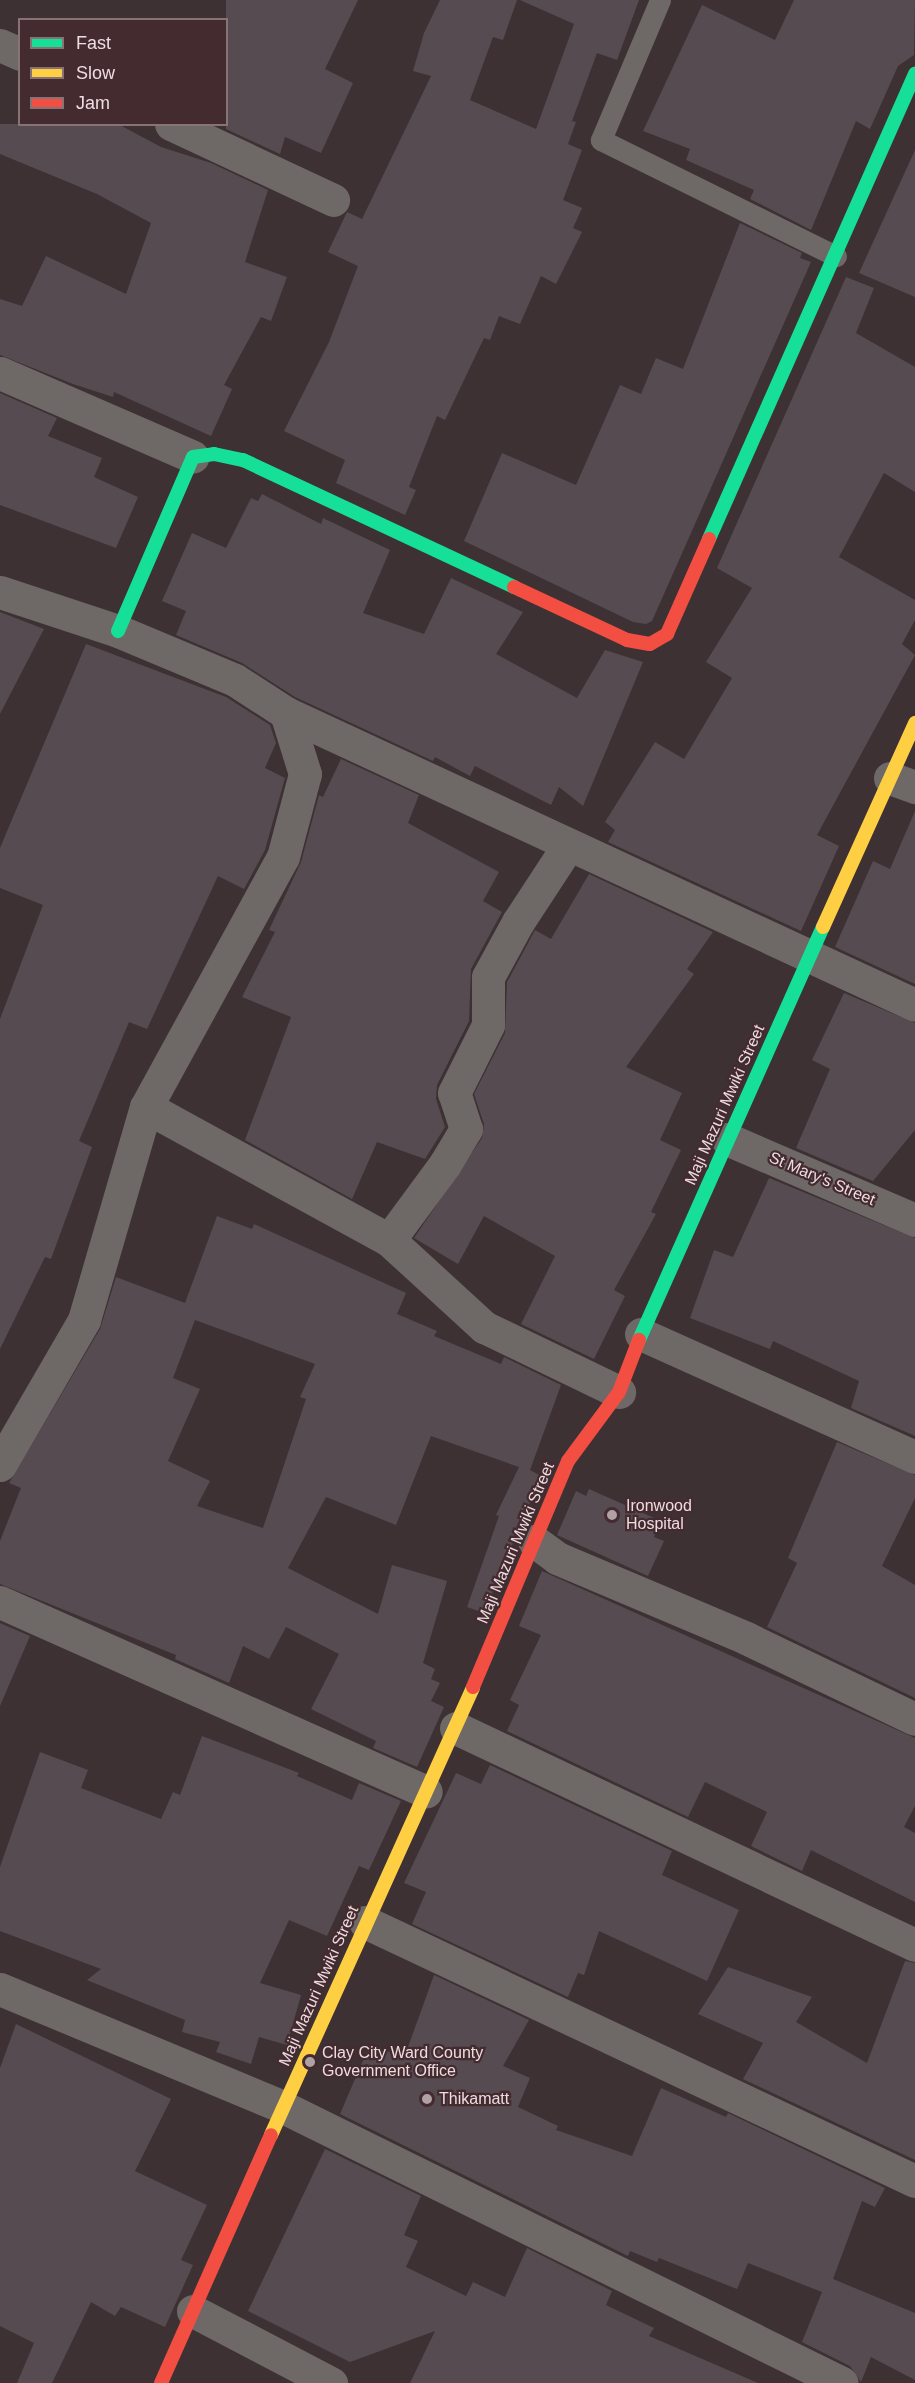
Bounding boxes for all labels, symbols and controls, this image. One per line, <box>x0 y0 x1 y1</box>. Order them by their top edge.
legend <box>18 18 228 126</box>
text: Fast <box>76 33 111 53</box>
text: Slow <box>76 63 115 83</box>
text: Jam <box>76 93 110 113</box>
street label: Maji Mazuri Mwiki Street <box>681 1022 769 1188</box>
street label: St Mary's Street <box>766 1148 878 1210</box>
street label: Maji Mazuri Mwiki Street <box>473 1459 559 1627</box>
place label: Ironwood Hospital <box>626 1496 692 1534</box>
marker: Ironwood Hospital <box>603 1506 621 1524</box>
street label: Maji Mazuri Mwiki Street <box>275 1903 363 2069</box>
place label: Clay City Ward County Government Office <box>322 2043 483 2081</box>
marker: Clay City Ward County Government Office <box>303 2055 317 2069</box>
place label: Thikamatt <box>439 2089 509 2109</box>
marker: Thikamatt <box>420 2092 434 2106</box>

